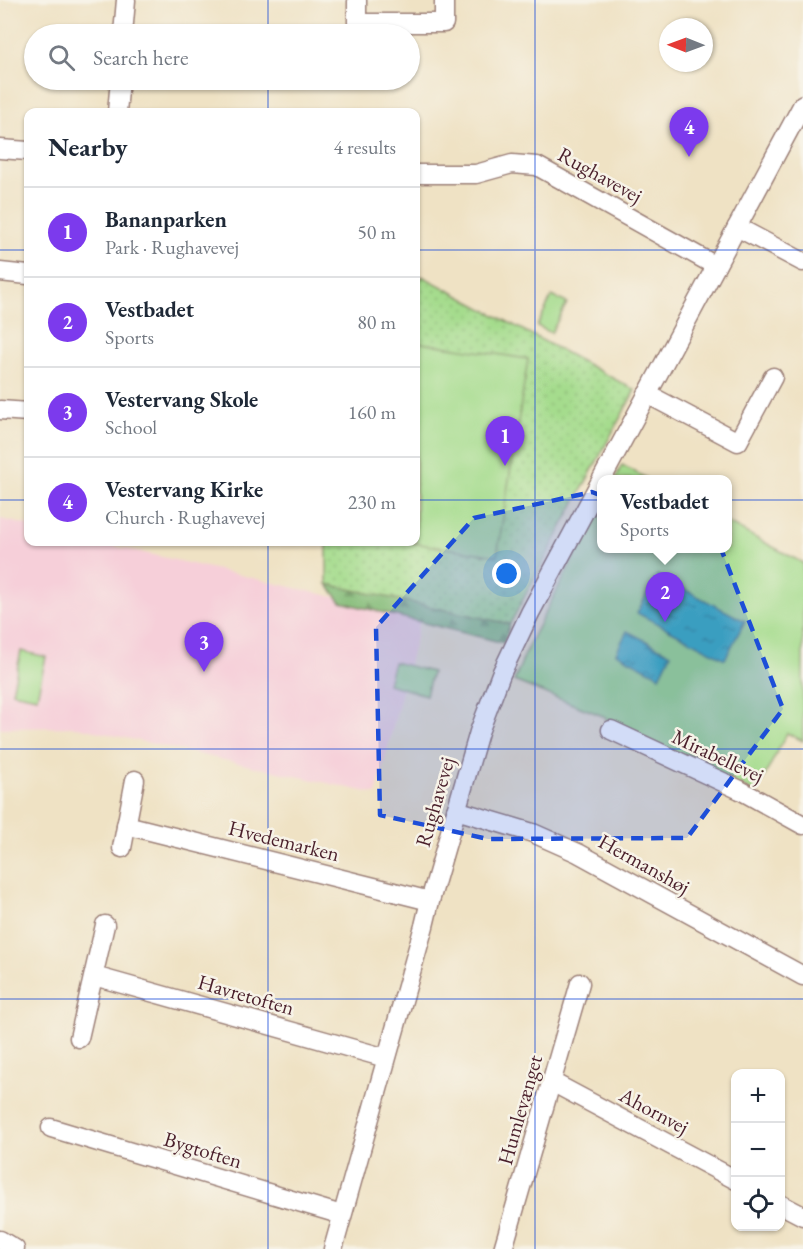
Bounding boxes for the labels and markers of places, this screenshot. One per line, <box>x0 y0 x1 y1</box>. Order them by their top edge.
pin: 4 <box>670 108 708 157</box>
pin: 1 <box>486 416 524 466</box>
pin: 2 <box>646 572 684 622</box>
pin: 3 <box>184 622 224 672</box>

